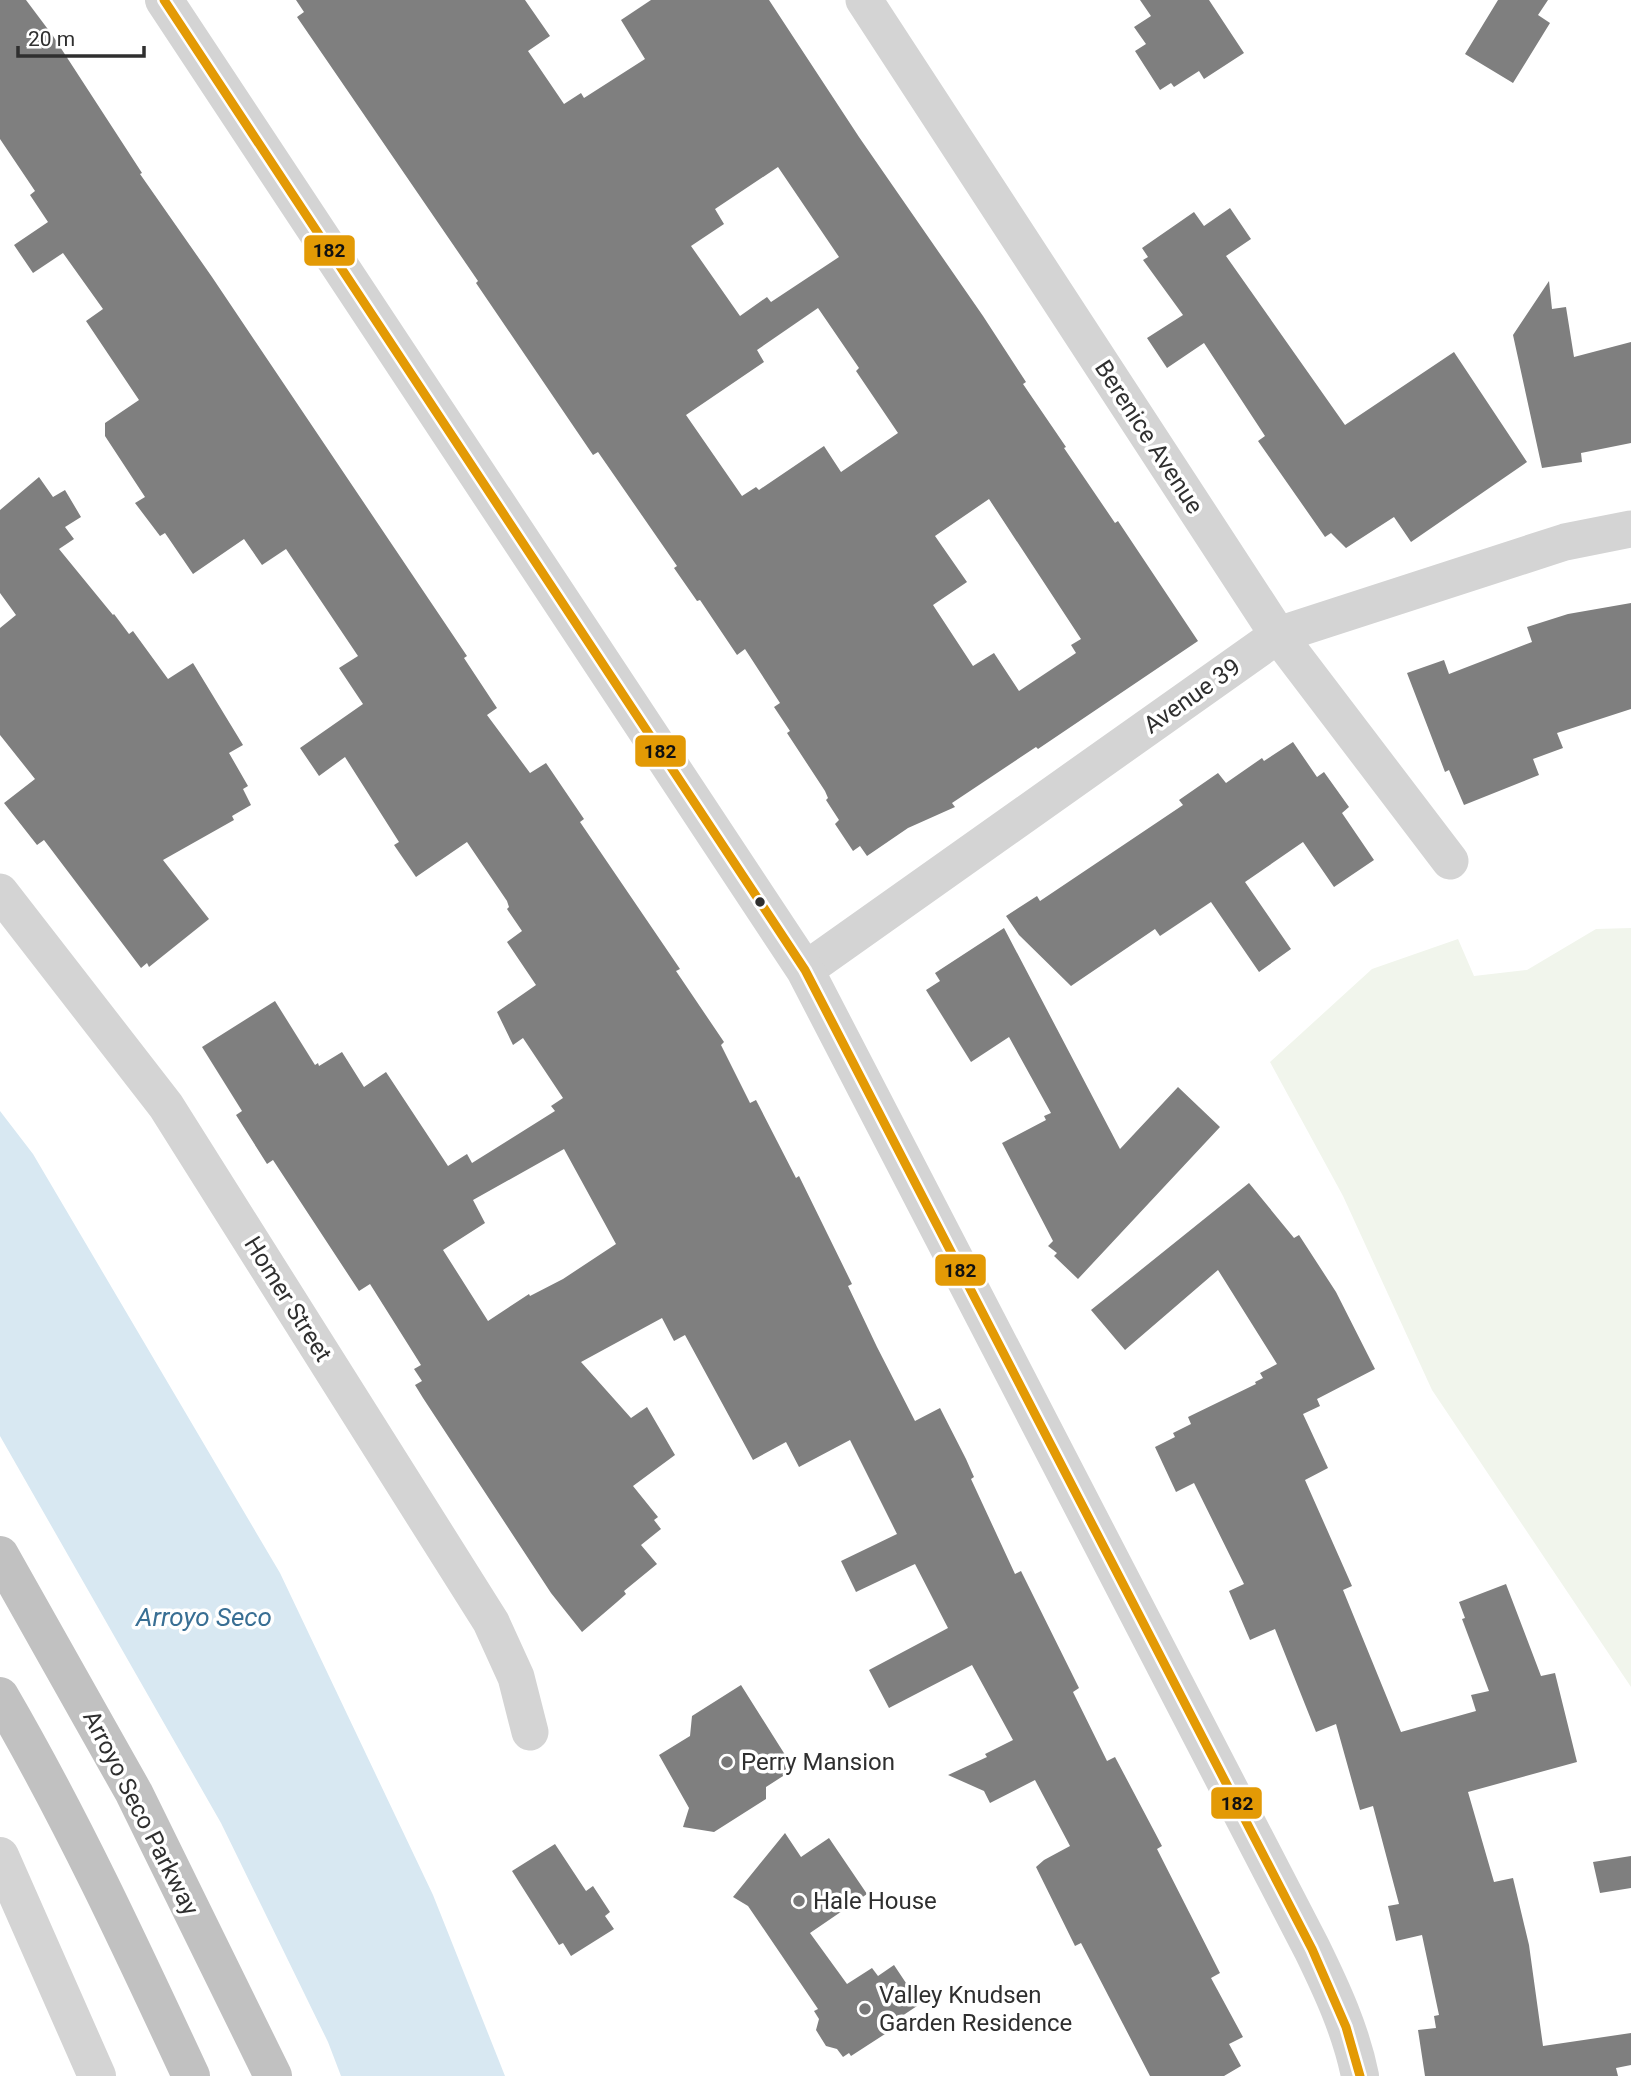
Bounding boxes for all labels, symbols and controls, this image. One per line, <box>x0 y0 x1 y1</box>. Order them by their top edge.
scale bar <box>18 14 144 58</box>
text: 20 m <box>28 27 75 51</box>
line badge: 182 <box>303 234 356 267</box>
text: 182 <box>313 239 345 262</box>
street label: Berenice Avenue <box>1089 355 1209 519</box>
street label: Avenue 39 <box>1138 653 1246 739</box>
line badge: 182 <box>634 734 687 768</box>
text: 182 <box>644 740 676 763</box>
unlabelled marker <box>753 895 767 909</box>
street label: Homer Street <box>239 1231 338 1367</box>
line badge: 182 <box>934 1253 987 1287</box>
text: 182 <box>944 1259 976 1282</box>
water label: Arroyo Seco <box>134 1602 272 1632</box>
street label: Arroyo Seco Parkway <box>77 1706 205 1921</box>
place label: Perry Mansion <box>741 1748 895 1776</box>
marker: Perry Mansion <box>719 1754 735 1770</box>
line badge: 182 <box>1210 1786 1263 1820</box>
text: 182 <box>1221 1792 1253 1815</box>
place label: Hale House <box>813 1887 937 1915</box>
marker: Hale House <box>791 1893 807 1909</box>
place label: Valley Knudsen Garden Residence <box>879 1981 1072 2037</box>
marker: Valley Knudsen Garden Residence <box>857 2001 873 2017</box>

